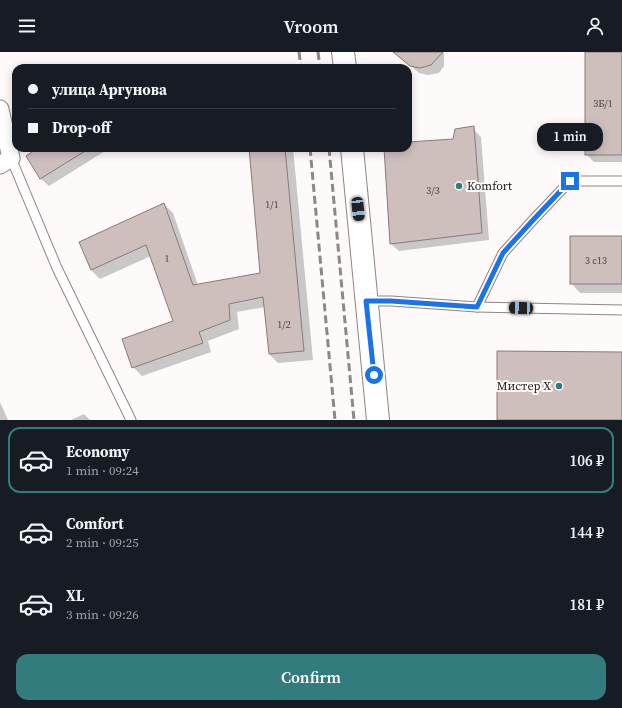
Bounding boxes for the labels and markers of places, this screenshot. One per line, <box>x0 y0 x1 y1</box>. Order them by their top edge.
place label: Komfort <box>467 178 512 194</box>
marker: Komfort <box>454 181 464 191</box>
place label: Мистер Х <box>497 378 551 394</box>
marker: Мистер Х <box>554 381 564 391</box>

